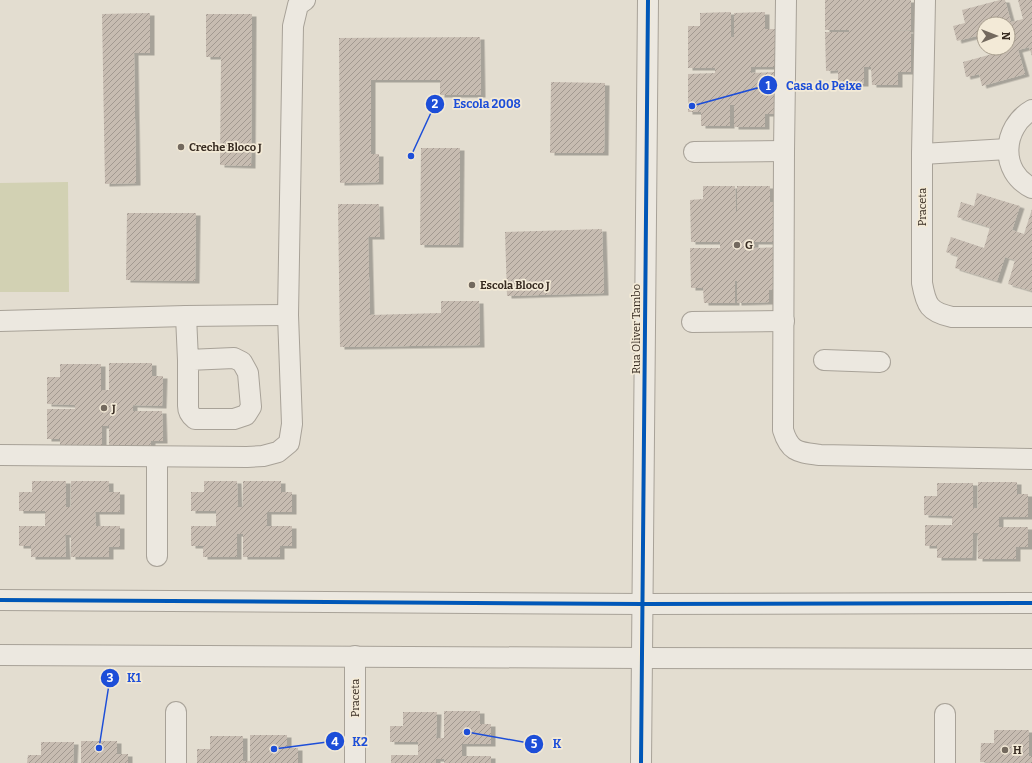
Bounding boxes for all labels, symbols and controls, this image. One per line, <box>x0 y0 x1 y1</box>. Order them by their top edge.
north arrow <box>976 16 1016 56</box>
text: N <box>999 32 1012 41</box>
callout: Casa do Peixe <box>758 73 870 97</box>
text: 1 <box>765 79 771 93</box>
text: Casa do Peixe <box>786 79 862 93</box>
callout: Escola 2008 <box>425 92 529 116</box>
text: 2 <box>432 97 439 111</box>
text: Escola 2008 <box>453 97 521 111</box>
place label: Creche Bloco J <box>189 141 262 154</box>
marker: Creche Bloco J <box>176 142 186 152</box>
street label: Praceta <box>916 188 929 226</box>
place label: G <box>745 239 753 252</box>
marker: G <box>732 240 742 250</box>
place label: Escola Bloco J <box>480 279 550 292</box>
marker: Escola Bloco J <box>467 280 477 290</box>
street label: Rua Oliver Tambo <box>630 284 643 374</box>
place label: J <box>111 402 116 415</box>
marker: J <box>99 403 109 413</box>
callout: K1 <box>100 666 149 690</box>
text: 3 <box>107 671 114 685</box>
text: K1 <box>127 671 142 685</box>
street label: Praceta <box>349 679 362 717</box>
callout: K2 <box>325 729 376 753</box>
callout: K <box>524 732 569 756</box>
text: 4 <box>331 735 339 749</box>
text: K2 <box>352 735 368 749</box>
text: 5 <box>531 737 538 751</box>
text: K <box>553 737 562 751</box>
place label: H <box>1013 744 1022 757</box>
marker: H <box>1000 745 1010 755</box>

